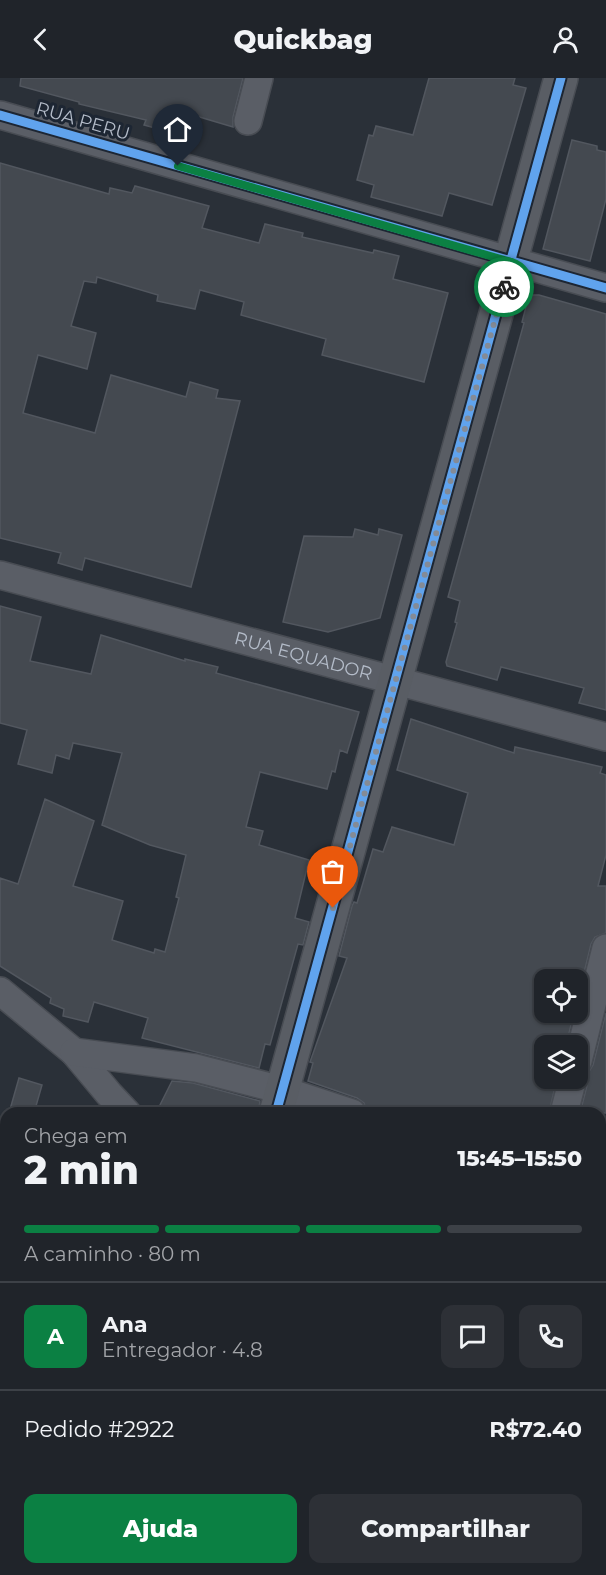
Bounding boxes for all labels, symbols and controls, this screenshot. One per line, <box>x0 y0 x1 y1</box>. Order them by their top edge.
icon: back <box>24 23 57 56</box>
text: Quickbag <box>233 23 373 56</box>
icon: person <box>549 23 582 56</box>
street label: RUA PERU <box>33 97 133 145</box>
pin <box>152 104 203 166</box>
icon: home <box>161 113 194 146</box>
courier <box>474 257 534 317</box>
icon: bike <box>488 271 521 304</box>
street label: RUA EQUADOR <box>232 627 375 685</box>
pin <box>307 846 358 908</box>
icon: bag <box>316 855 349 888</box>
map controls <box>534 969 588 1089</box>
button: locate <box>534 969 588 1023</box>
button: layers <box>534 1035 588 1089</box>
text: Chega em <box>24 1124 128 1148</box>
text: 15:45–15:50 <box>457 1145 582 1172</box>
text: 2 min <box>24 1146 139 1194</box>
text: A caminho · 80 m <box>24 1242 201 1266</box>
button: chat <box>441 1305 504 1368</box>
button: phone <box>519 1305 582 1368</box>
text: Ana <box>102 1311 148 1338</box>
text: A <box>47 1323 64 1350</box>
text: Entregador · 4.8 <box>102 1338 263 1362</box>
text: Pedido #2922 <box>24 1416 174 1443</box>
text: R$72.40 <box>489 1416 582 1443</box>
button: Ajuda <box>24 1494 297 1563</box>
button: Compartilhar <box>309 1494 582 1563</box>

